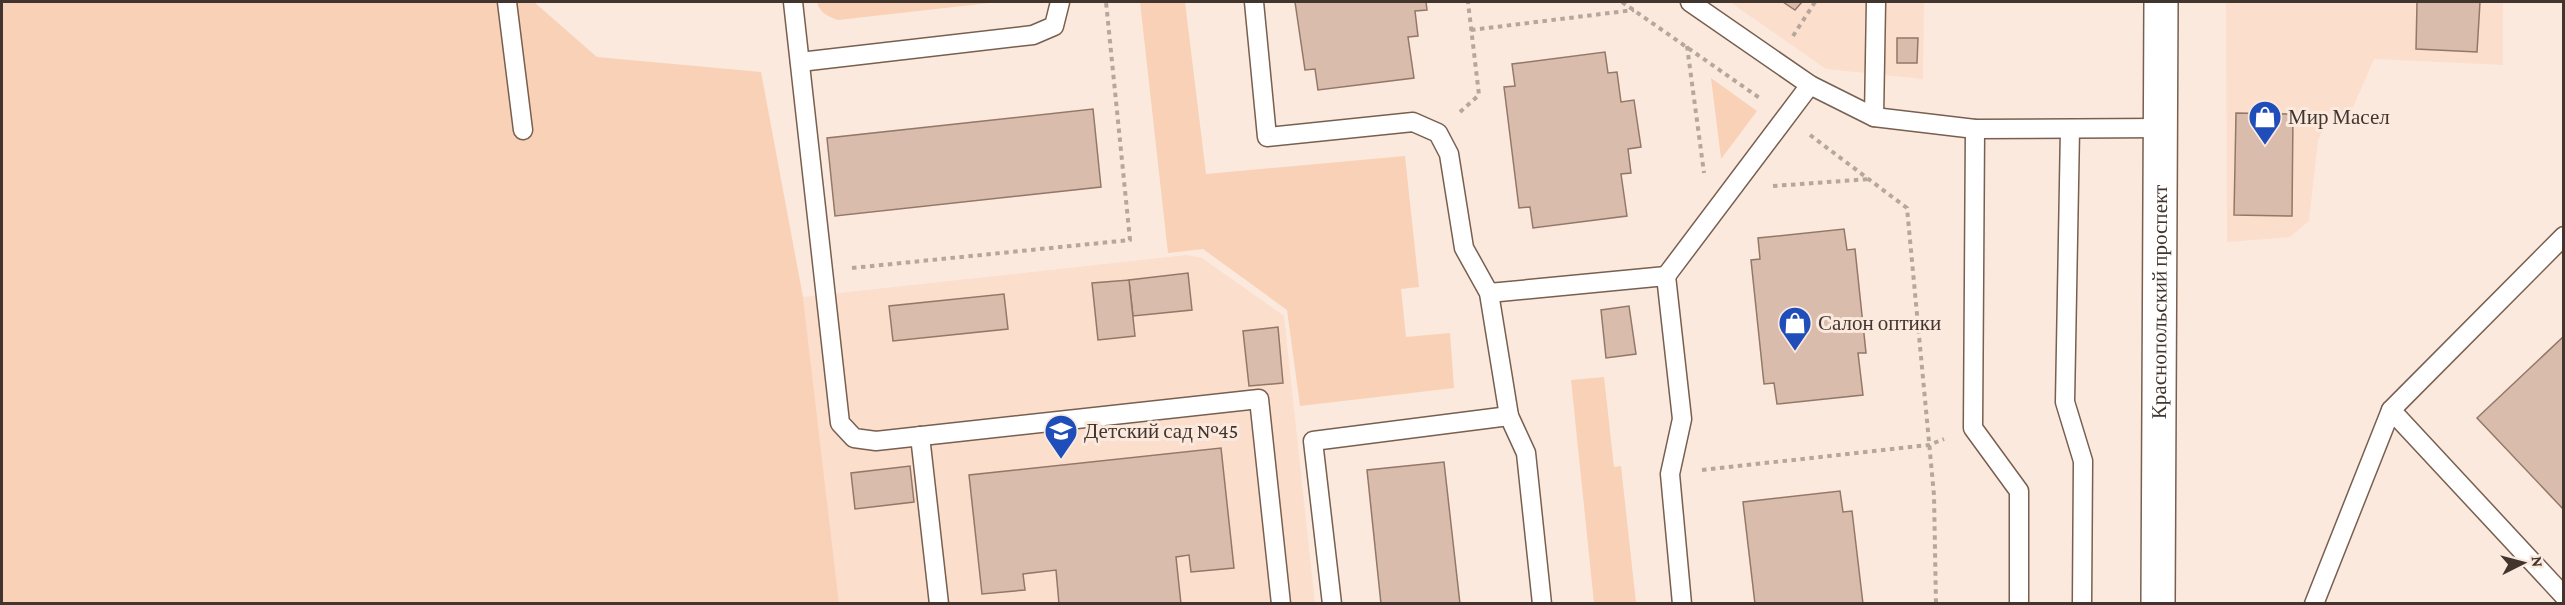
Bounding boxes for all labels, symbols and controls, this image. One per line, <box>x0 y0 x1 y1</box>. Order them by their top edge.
shop icon: Мир Масел <box>2247 99 2283 146</box>
place label: Мир Масел <box>2288 105 2390 129</box>
street label: Краснопольский проспект <box>2147 185 2172 419</box>
shop icon: Салон оптики <box>1777 305 1813 352</box>
place label: Салон оптики <box>1818 311 1941 335</box>
school or university icon: Детский сад №45 <box>1043 413 1079 460</box>
place label: Детский сад №45 <box>1084 419 1238 443</box>
north arrow <box>2493 533 2553 593</box>
text: N <box>2528 555 2546 568</box>

